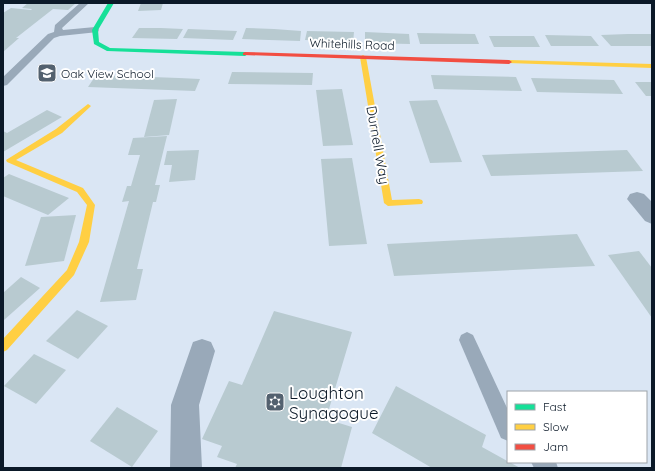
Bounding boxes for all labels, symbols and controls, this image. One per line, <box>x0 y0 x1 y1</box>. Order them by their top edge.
street label: Whitehills Road <box>309 35 395 53</box>
school or university icon: Oak View School <box>36 62 58 84</box>
place label: Oak View School <box>61 66 154 81</box>
street label: Durnell Way <box>362 104 394 186</box>
place label: Loughton Synagogue <box>289 382 379 423</box>
synagogue icon: Loughton Synagogue <box>264 391 286 413</box>
legend <box>507 391 647 463</box>
text: Fast <box>543 399 567 414</box>
text: Slow <box>543 419 569 434</box>
text: Jam <box>543 439 568 454</box>

